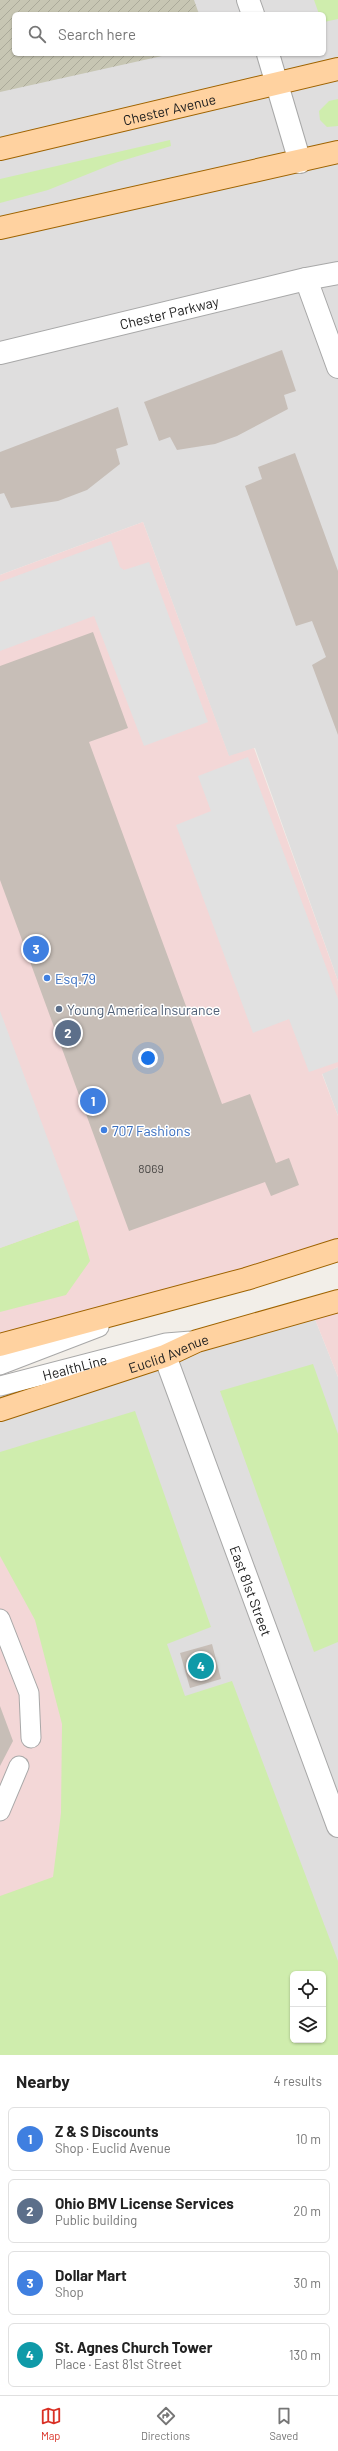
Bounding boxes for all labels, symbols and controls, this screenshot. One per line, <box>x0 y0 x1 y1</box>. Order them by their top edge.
search box <box>12 12 326 56</box>
icon: search <box>26 23 48 45</box>
text: Search here <box>58 25 136 43</box>
street label: Chester Avenue <box>121 90 217 128</box>
street label: Chester Parkway <box>118 292 221 332</box>
pin: 3 <box>23 934 49 964</box>
place label: Esq.79 <box>55 970 96 987</box>
marker: Esq.79 <box>42 973 52 983</box>
place label: Young America Insurance <box>67 1001 220 1018</box>
marker: Young America Insurance <box>54 1004 64 1014</box>
pin: 2 <box>55 1018 81 1048</box>
your location <box>138 1048 158 1068</box>
pin: 1 <box>80 1086 106 1116</box>
place label: 707 Fashions <box>112 1122 191 1139</box>
marker: 707 Fashions <box>99 1125 109 1135</box>
house number: 8069 <box>138 1161 164 1175</box>
street label: Euclid Avenue <box>126 1330 210 1376</box>
street label: HealthLine <box>40 1350 109 1383</box>
street label: East 81st Street <box>227 1543 276 1638</box>
pin: 4 <box>188 1651 214 1681</box>
map controls <box>290 1971 326 2043</box>
button: locate <box>290 1971 326 2007</box>
button: layers <box>290 2007 326 2043</box>
text: Nearby <box>16 2071 70 2091</box>
text: 4 results <box>274 2073 322 2089</box>
text: Z & S Discounts <box>55 2122 158 2140</box>
text: 1 <box>28 2131 32 2147</box>
text: 10 m <box>296 2131 321 2147</box>
text: Shop · Euclid Avenue <box>55 2140 171 2156</box>
text: Ohio BMV License Services <box>55 2194 234 2212</box>
text: 2 <box>26 2203 34 2219</box>
text: 20 m <box>293 2203 321 2219</box>
text: Public building <box>55 2212 137 2228</box>
text: Dollar Mart <box>55 2266 127 2284</box>
text: 3 <box>26 2275 34 2291</box>
text: 30 m <box>294 2275 321 2291</box>
text: Shop <box>55 2284 84 2300</box>
text: St. Agnes Church Tower <box>55 2338 213 2356</box>
text: 4 <box>26 2347 34 2363</box>
text: 130 m <box>289 2347 321 2363</box>
text: Place · East 81st Street <box>55 2356 182 2372</box>
tab: Map <box>40 2405 62 2442</box>
tab: Directions <box>141 2405 190 2442</box>
tab: Saved <box>269 2405 298 2442</box>

